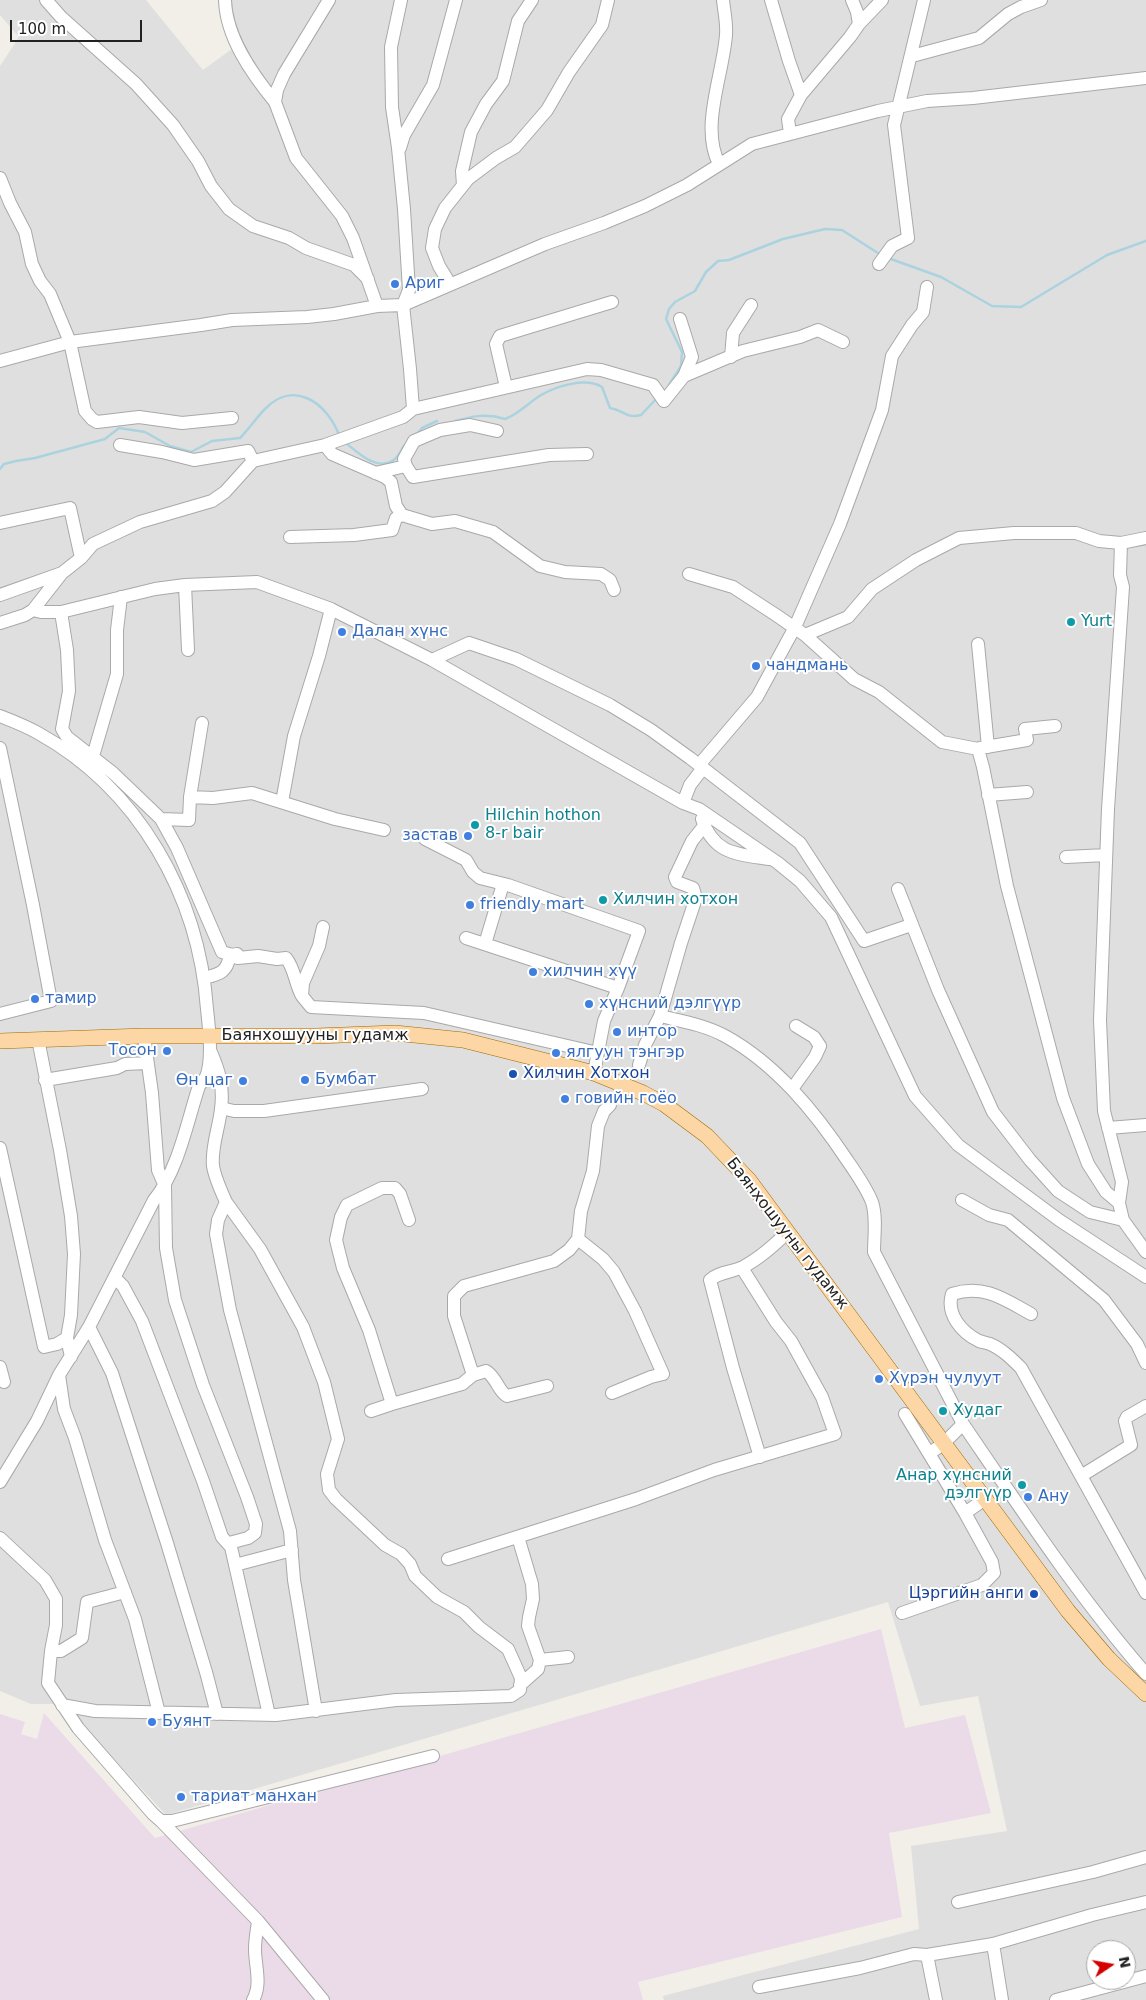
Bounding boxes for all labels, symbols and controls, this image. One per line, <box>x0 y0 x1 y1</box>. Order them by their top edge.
scale bar <box>12 10 145 42</box>
text: 100 m <box>18 20 66 38</box>
place label: Ариг <box>405 274 445 294</box>
marker: Ариг <box>389 278 401 290</box>
place label: Yurt <box>1081 612 1112 632</box>
marker: Yurt <box>1065 616 1077 628</box>
place label: Далан хүнс <box>352 622 448 642</box>
marker: Далан хүнс <box>336 626 348 638</box>
place label: чандмань <box>766 656 849 676</box>
marker: чандмань <box>750 660 762 672</box>
place label: Hilchin hothon 8-r bair <box>485 806 601 844</box>
marker: Hilchin hothon 8-r bair <box>469 819 481 831</box>
place label: застав <box>402 826 458 846</box>
marker: застав <box>462 830 474 842</box>
place label: Хилчин хотхон <box>613 890 738 910</box>
marker: Хилчин хотхон <box>597 894 609 906</box>
place label: friendly mart <box>480 895 584 915</box>
marker: friendly mart <box>464 899 476 911</box>
place label: хилчин хүү <box>543 962 637 982</box>
marker: хилчин хүү <box>527 966 539 978</box>
place label: тамир <box>45 989 97 1009</box>
marker: тамир <box>29 993 41 1005</box>
place label: хүнсний дэлгүүр <box>599 994 741 1014</box>
marker: хүнсний дэлгүүр <box>583 998 595 1010</box>
place label: интор <box>627 1022 677 1042</box>
street label: Баянхошууны гудамж <box>221 1026 409 1046</box>
marker: интор <box>611 1026 623 1038</box>
place label: Тосон <box>108 1041 157 1061</box>
place label: ялгуун тэнгэр <box>566 1043 685 1063</box>
marker: Тосон <box>161 1045 173 1057</box>
marker: ялгуун тэнгэр <box>550 1047 562 1059</box>
place label: Хилчин Хотхон <box>523 1064 650 1084</box>
marker: Хилчин Хотхон <box>507 1068 519 1080</box>
place label: Бумбат <box>315 1070 377 1090</box>
place label: Өн цаг <box>176 1071 233 1091</box>
marker: Бумбат <box>299 1074 311 1086</box>
marker: Өн цаг <box>237 1075 249 1087</box>
place label: говийн гоёо <box>575 1089 677 1109</box>
marker: говийн гоёо <box>559 1093 571 1105</box>
street label: Баянхошууны гудамж <box>722 1154 852 1314</box>
place label: Хүрэн чулуут <box>889 1369 1001 1389</box>
marker: Хүрэн чулуут <box>873 1373 885 1385</box>
place label: Худаг <box>953 1401 1003 1421</box>
marker: Худаг <box>937 1405 949 1417</box>
place label: Анар хүнсний дэлгүүр <box>896 1466 1012 1504</box>
marker: Анар хүнсний дэлгүүр <box>1016 1479 1028 1491</box>
place label: Ану <box>1038 1487 1069 1507</box>
marker: Ану <box>1022 1491 1034 1503</box>
place label: Цэргийн анги <box>909 1584 1024 1604</box>
marker: Цэргийн анги <box>1028 1588 1040 1600</box>
place label: Буянт <box>162 1712 212 1732</box>
marker: Буянт <box>146 1716 158 1728</box>
place label: тариат манхан <box>191 1787 317 1807</box>
marker: тариат манхан <box>175 1791 187 1803</box>
north arrow <box>1086 1940 1136 1990</box>
text: N <box>1116 1955 1134 1969</box>

